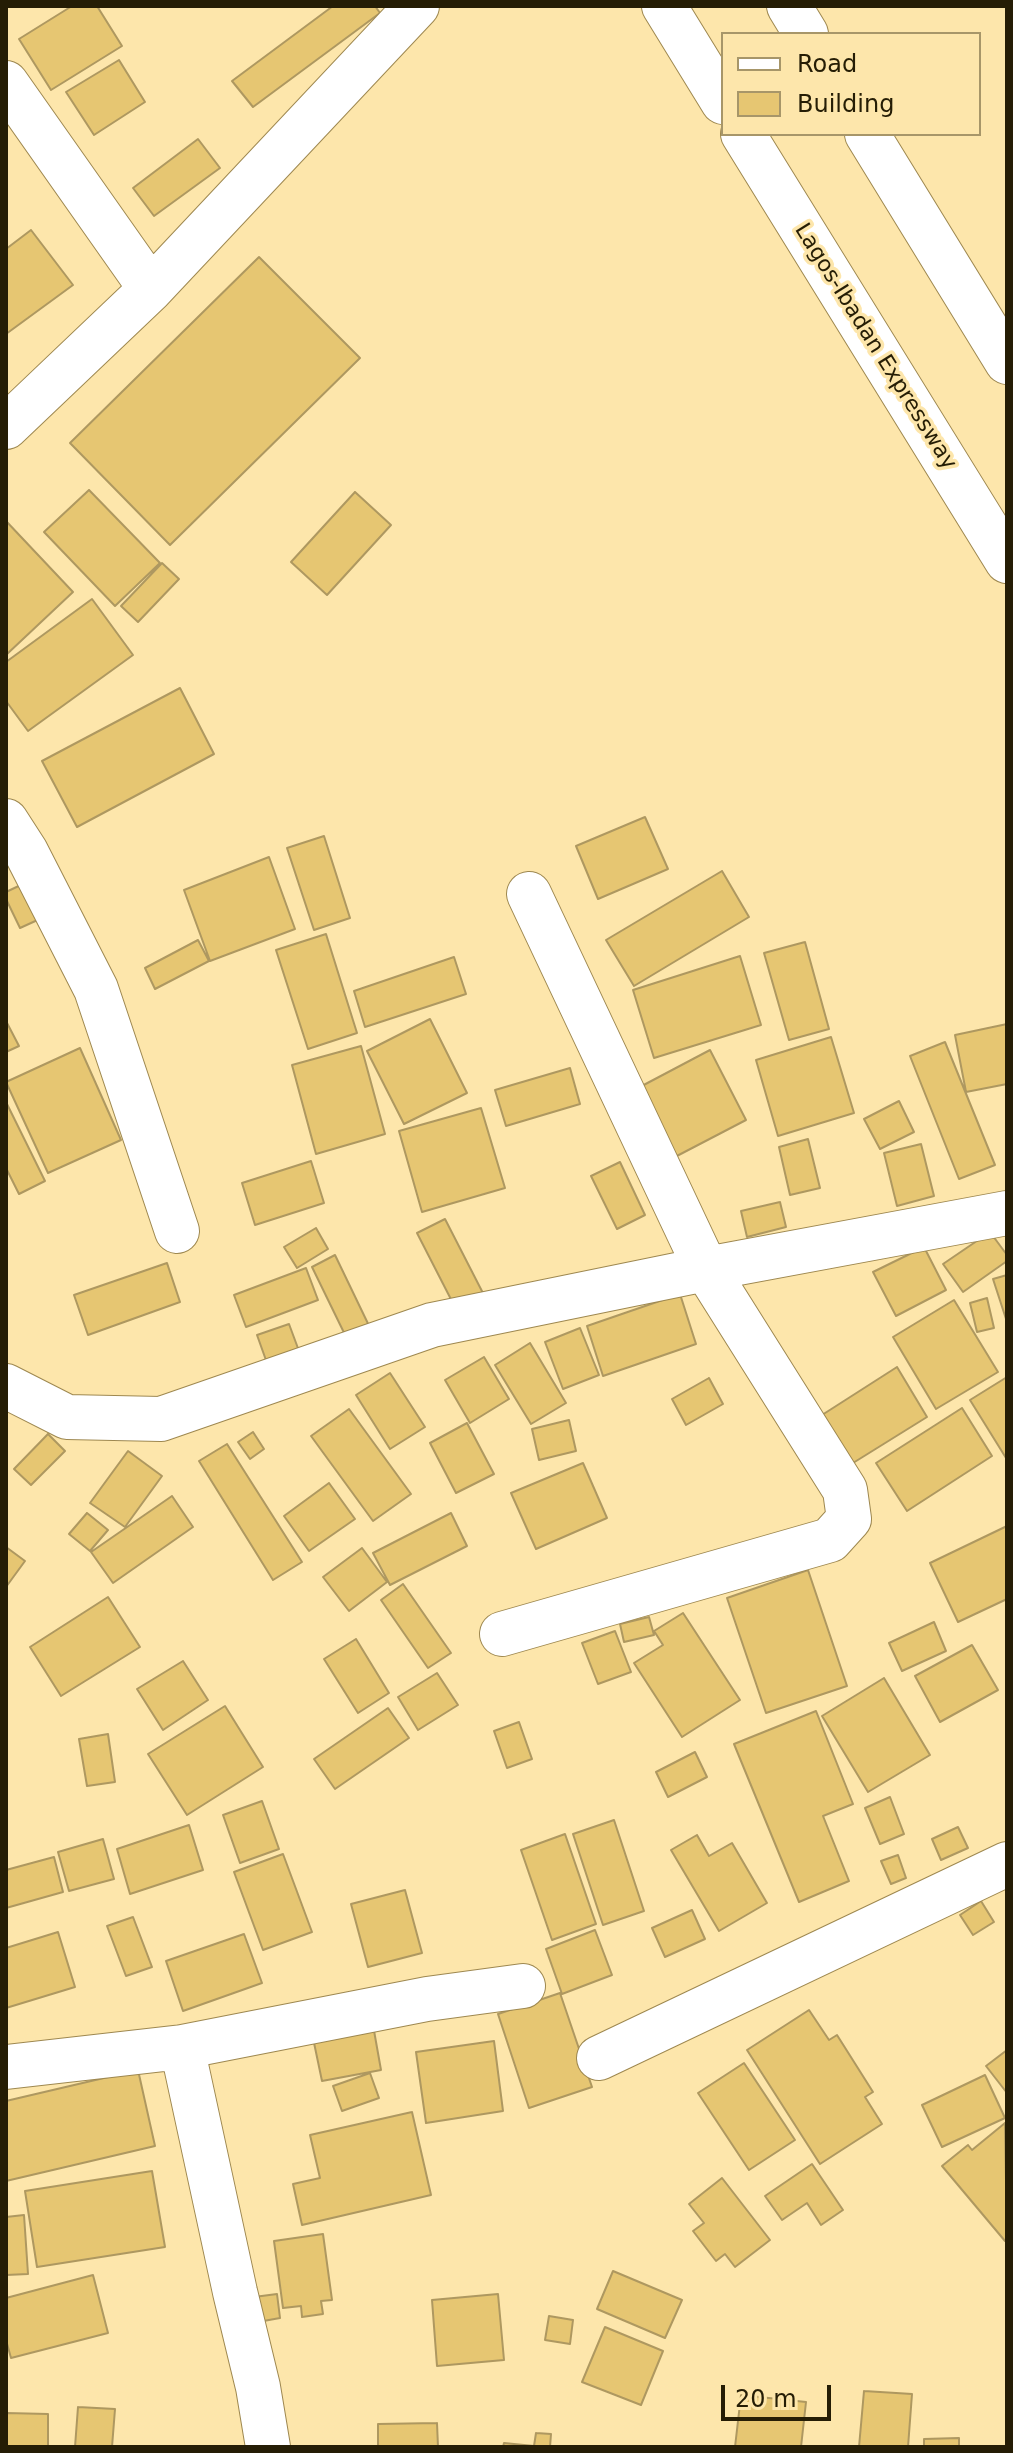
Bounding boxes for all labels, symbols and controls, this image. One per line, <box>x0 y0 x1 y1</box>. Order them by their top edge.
legend <box>721 32 981 136</box>
text: Road <box>797 50 857 78</box>
text: Building <box>797 90 894 118</box>
street label: Lagos-Ibadan Expressway <box>788 219 962 475</box>
scale bar <box>725 2369 835 2419</box>
text: 20 m <box>735 2385 797 2413</box>

